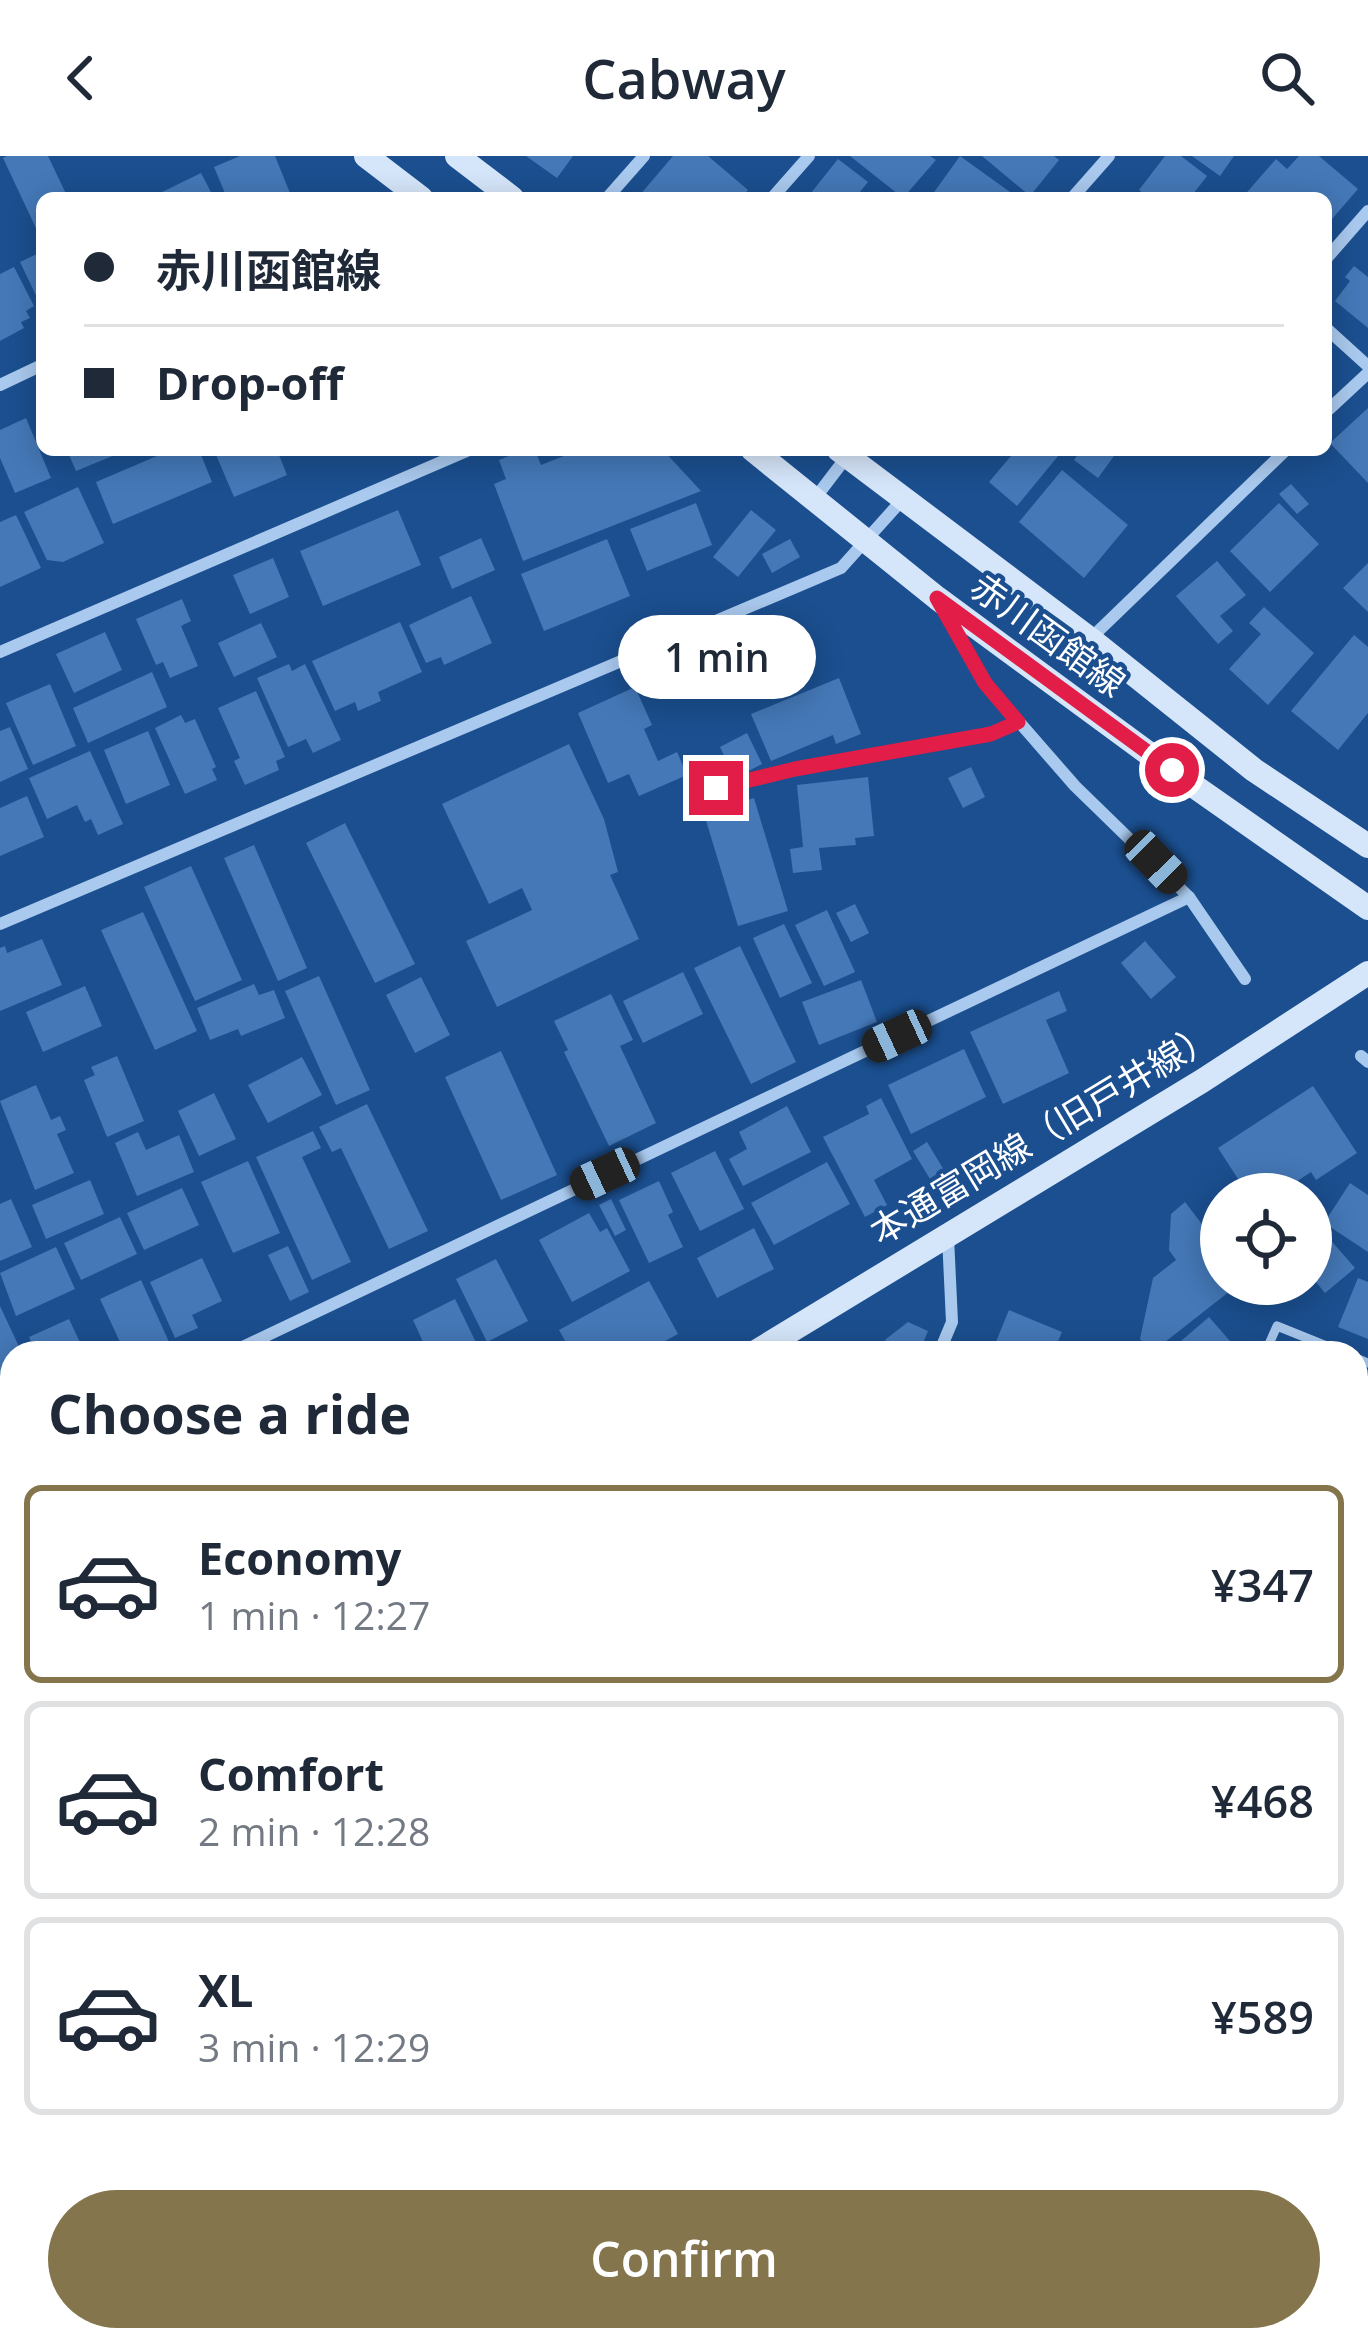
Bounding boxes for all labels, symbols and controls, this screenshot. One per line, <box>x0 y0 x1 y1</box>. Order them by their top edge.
text: Cabway <box>582 41 786 115</box>
icon: back <box>48 45 114 111</box>
icon: search <box>1254 45 1320 111</box>
text: 赤川函館線 <box>156 239 381 300</box>
text: Drop-off <box>156 352 343 413</box>
street label: 赤川函館線 <box>961 562 1136 707</box>
callout: 1 min <box>617 614 815 698</box>
text: 1 min <box>664 630 770 683</box>
route start <box>1145 743 1199 797</box>
route end <box>689 761 743 815</box>
car <box>1118 824 1194 900</box>
car <box>857 1004 937 1068</box>
street label: 本通富岡線（旧戸井線） <box>860 1010 1225 1256</box>
car <box>565 1142 645 1206</box>
map controls <box>1200 1173 1332 1305</box>
button: locate <box>1200 1173 1332 1305</box>
text: Choose a ride <box>48 1376 411 1450</box>
text: Economy <box>198 1527 401 1588</box>
icon: car <box>54 1530 162 1638</box>
text: ¥347 <box>1211 1554 1314 1615</box>
text: 1 min · 12:27 <box>198 1588 430 1641</box>
text: Comfort <box>198 1743 384 1804</box>
icon: car <box>54 1746 162 1854</box>
text: ¥468 <box>1211 1770 1314 1831</box>
text: 2 min · 12:28 <box>198 1804 430 1857</box>
text: XL <box>198 1959 253 2020</box>
icon: car <box>54 1962 162 2070</box>
text: ¥589 <box>1211 1986 1314 2047</box>
text: 3 min · 12:29 <box>198 2020 430 2073</box>
button: Confirm <box>48 2190 1320 2328</box>

